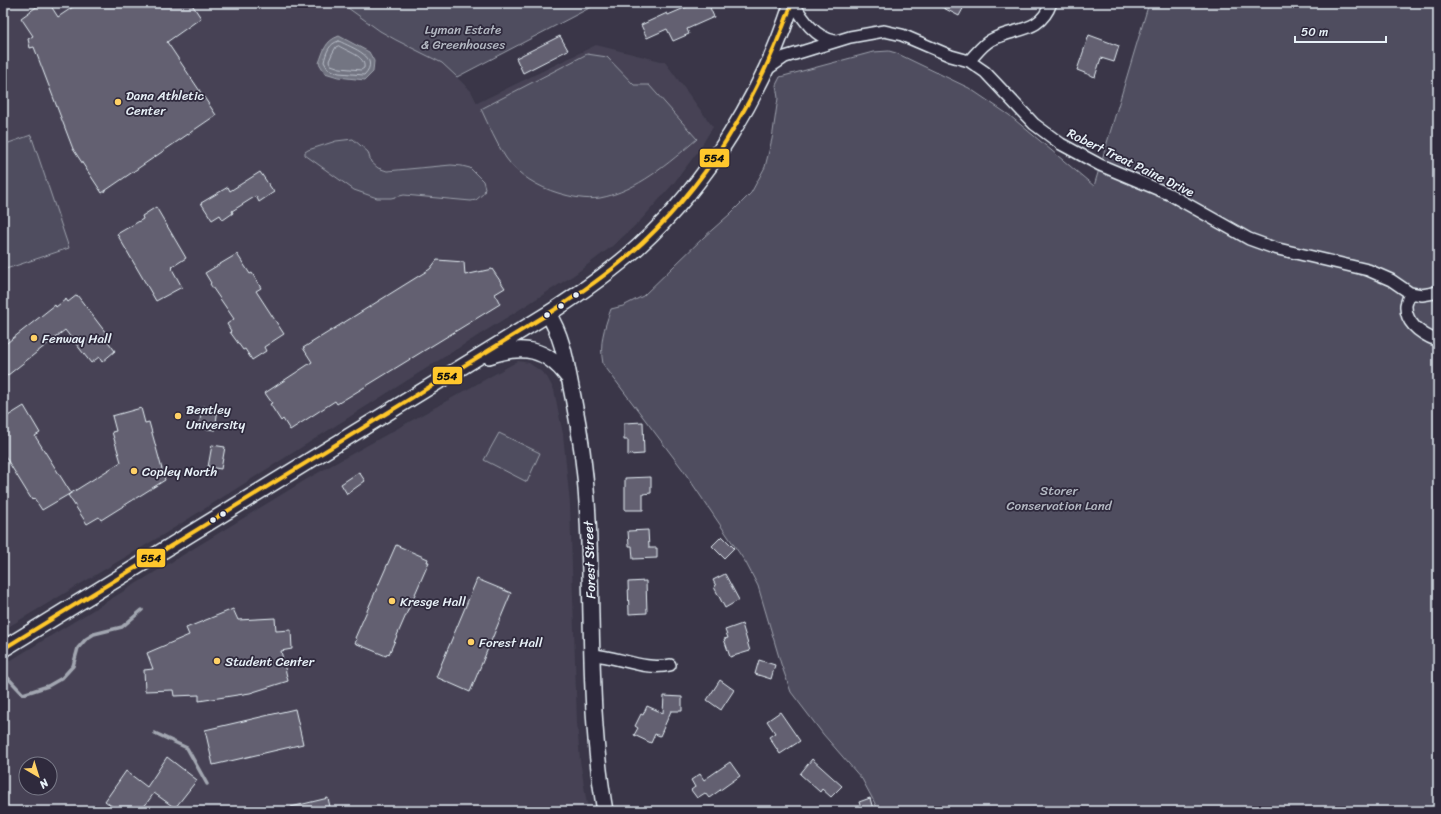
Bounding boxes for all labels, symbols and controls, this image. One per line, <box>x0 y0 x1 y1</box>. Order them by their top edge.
park label: Lyman Estate & Greenhouses <box>421 18 505 56</box>
scale bar <box>1295 18 1386 44</box>
text: 50 m <box>1301 21 1328 43</box>
place label: Dana Athletic Center <box>126 84 204 122</box>
marker: Dana Athletic Center <box>113 97 123 107</box>
street label: Robert Treat Paine Drive <box>1063 122 1198 203</box>
line badge: 554 <box>699 148 730 168</box>
text: 554 <box>704 149 724 168</box>
unlabelled marker <box>571 290 581 300</box>
unlabelled marker <box>556 301 566 311</box>
unlabelled marker <box>542 310 552 320</box>
place label: Fenway Hall <box>42 327 112 350</box>
marker: Fenway Hall <box>29 333 39 343</box>
line badge: 554 <box>432 366 463 385</box>
text: 554 <box>437 367 457 386</box>
place label: Bentley University <box>186 398 246 436</box>
marker: Bentley University <box>173 411 183 421</box>
place label: Copley North <box>142 460 217 483</box>
marker: Copley North <box>129 466 139 476</box>
park label: Storer Conservation Land <box>1007 479 1113 517</box>
unlabelled marker <box>218 509 228 519</box>
unlabelled marker <box>208 515 218 525</box>
street label: Forest Street <box>577 520 602 599</box>
line badge: 554 <box>136 548 166 568</box>
text: 554 <box>141 549 161 568</box>
place label: Kresge Hall <box>400 590 466 613</box>
marker: Kresge Hall <box>387 596 397 606</box>
place label: Forest Hall <box>479 631 543 654</box>
marker: Forest Hall <box>466 637 476 647</box>
place label: Student Center <box>225 650 315 673</box>
marker: Student Center <box>212 656 222 666</box>
north arrow <box>18 756 58 796</box>
text: N <box>35 773 53 794</box>

